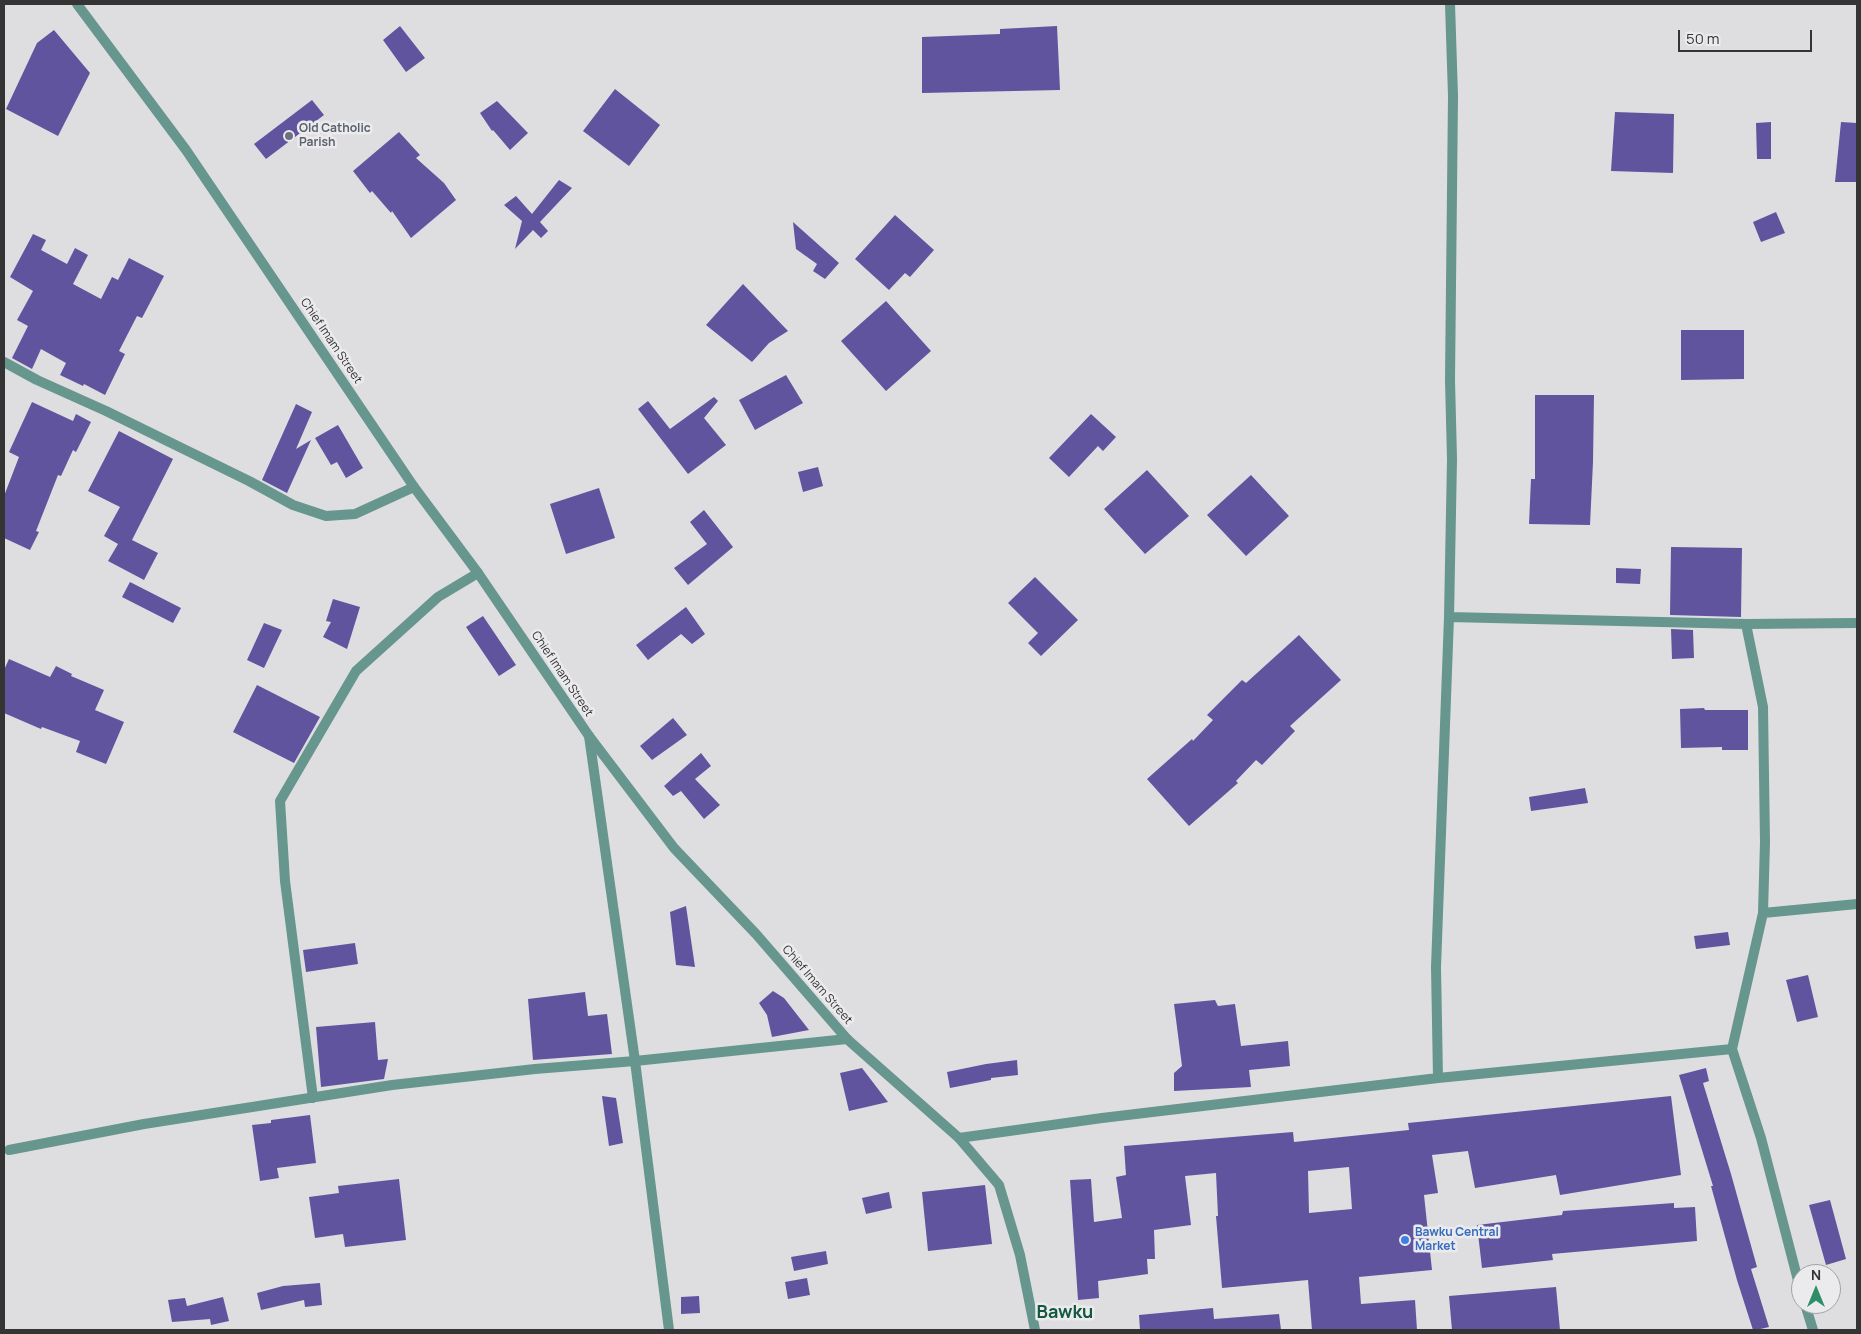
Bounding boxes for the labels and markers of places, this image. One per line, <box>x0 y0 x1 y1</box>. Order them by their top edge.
place label: Old Catholic Parish <box>299 122 371 150</box>
marker: Old Catholic Parish <box>283 130 295 142</box>
place label: Bawku Central Market <box>1415 1226 1499 1254</box>
marker: Bawku Central Market <box>1399 1234 1411 1246</box>

